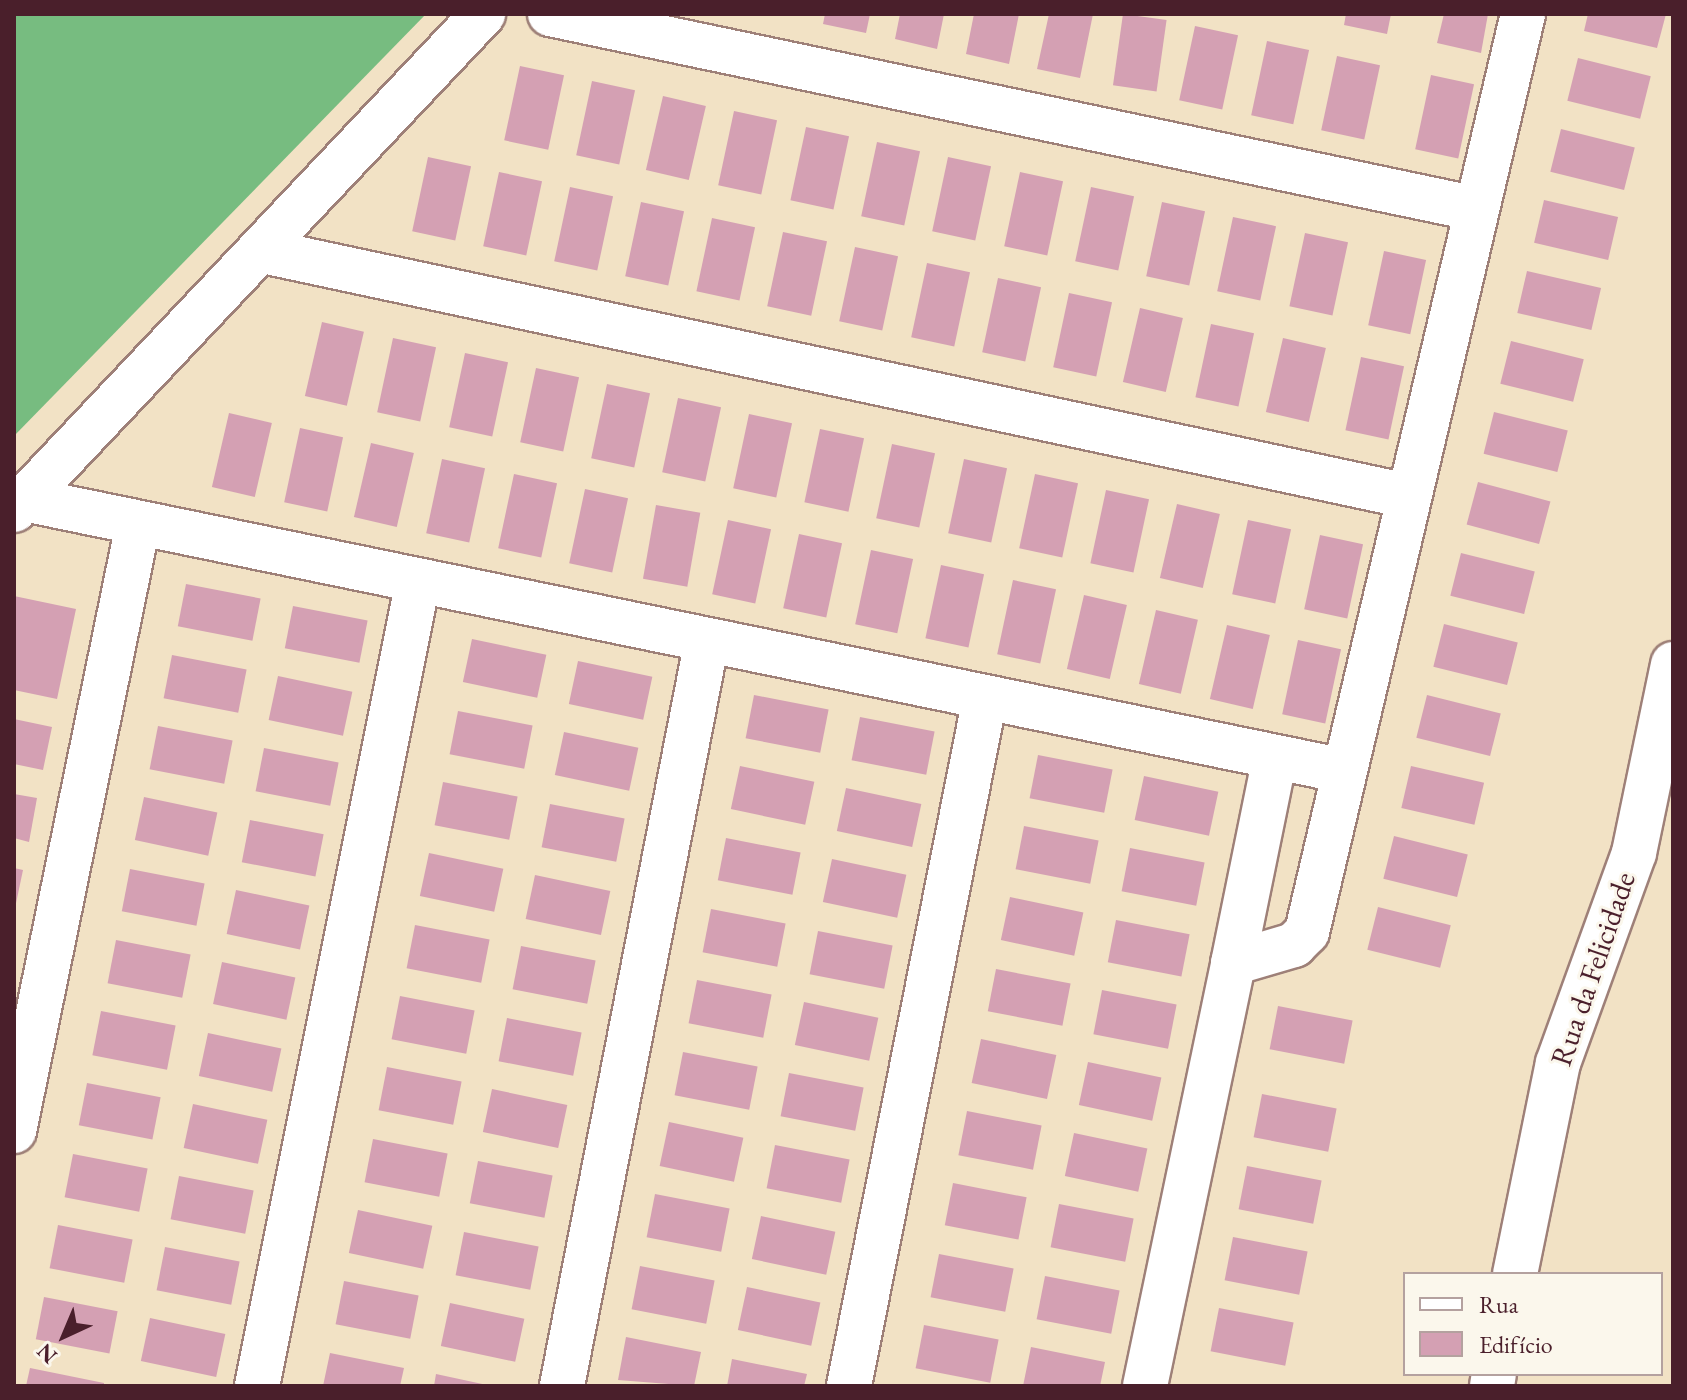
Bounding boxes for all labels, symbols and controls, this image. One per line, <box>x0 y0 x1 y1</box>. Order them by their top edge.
street label: Rua da Felicidade <box>1543 867 1643 1071</box>
legend <box>1403 1272 1663 1376</box>
text: Rua <box>1479 1289 1518 1320</box>
north arrow <box>24 1296 104 1376</box>
text: Edifício <box>1479 1329 1553 1360</box>
text: N <box>31 1337 63 1370</box>

